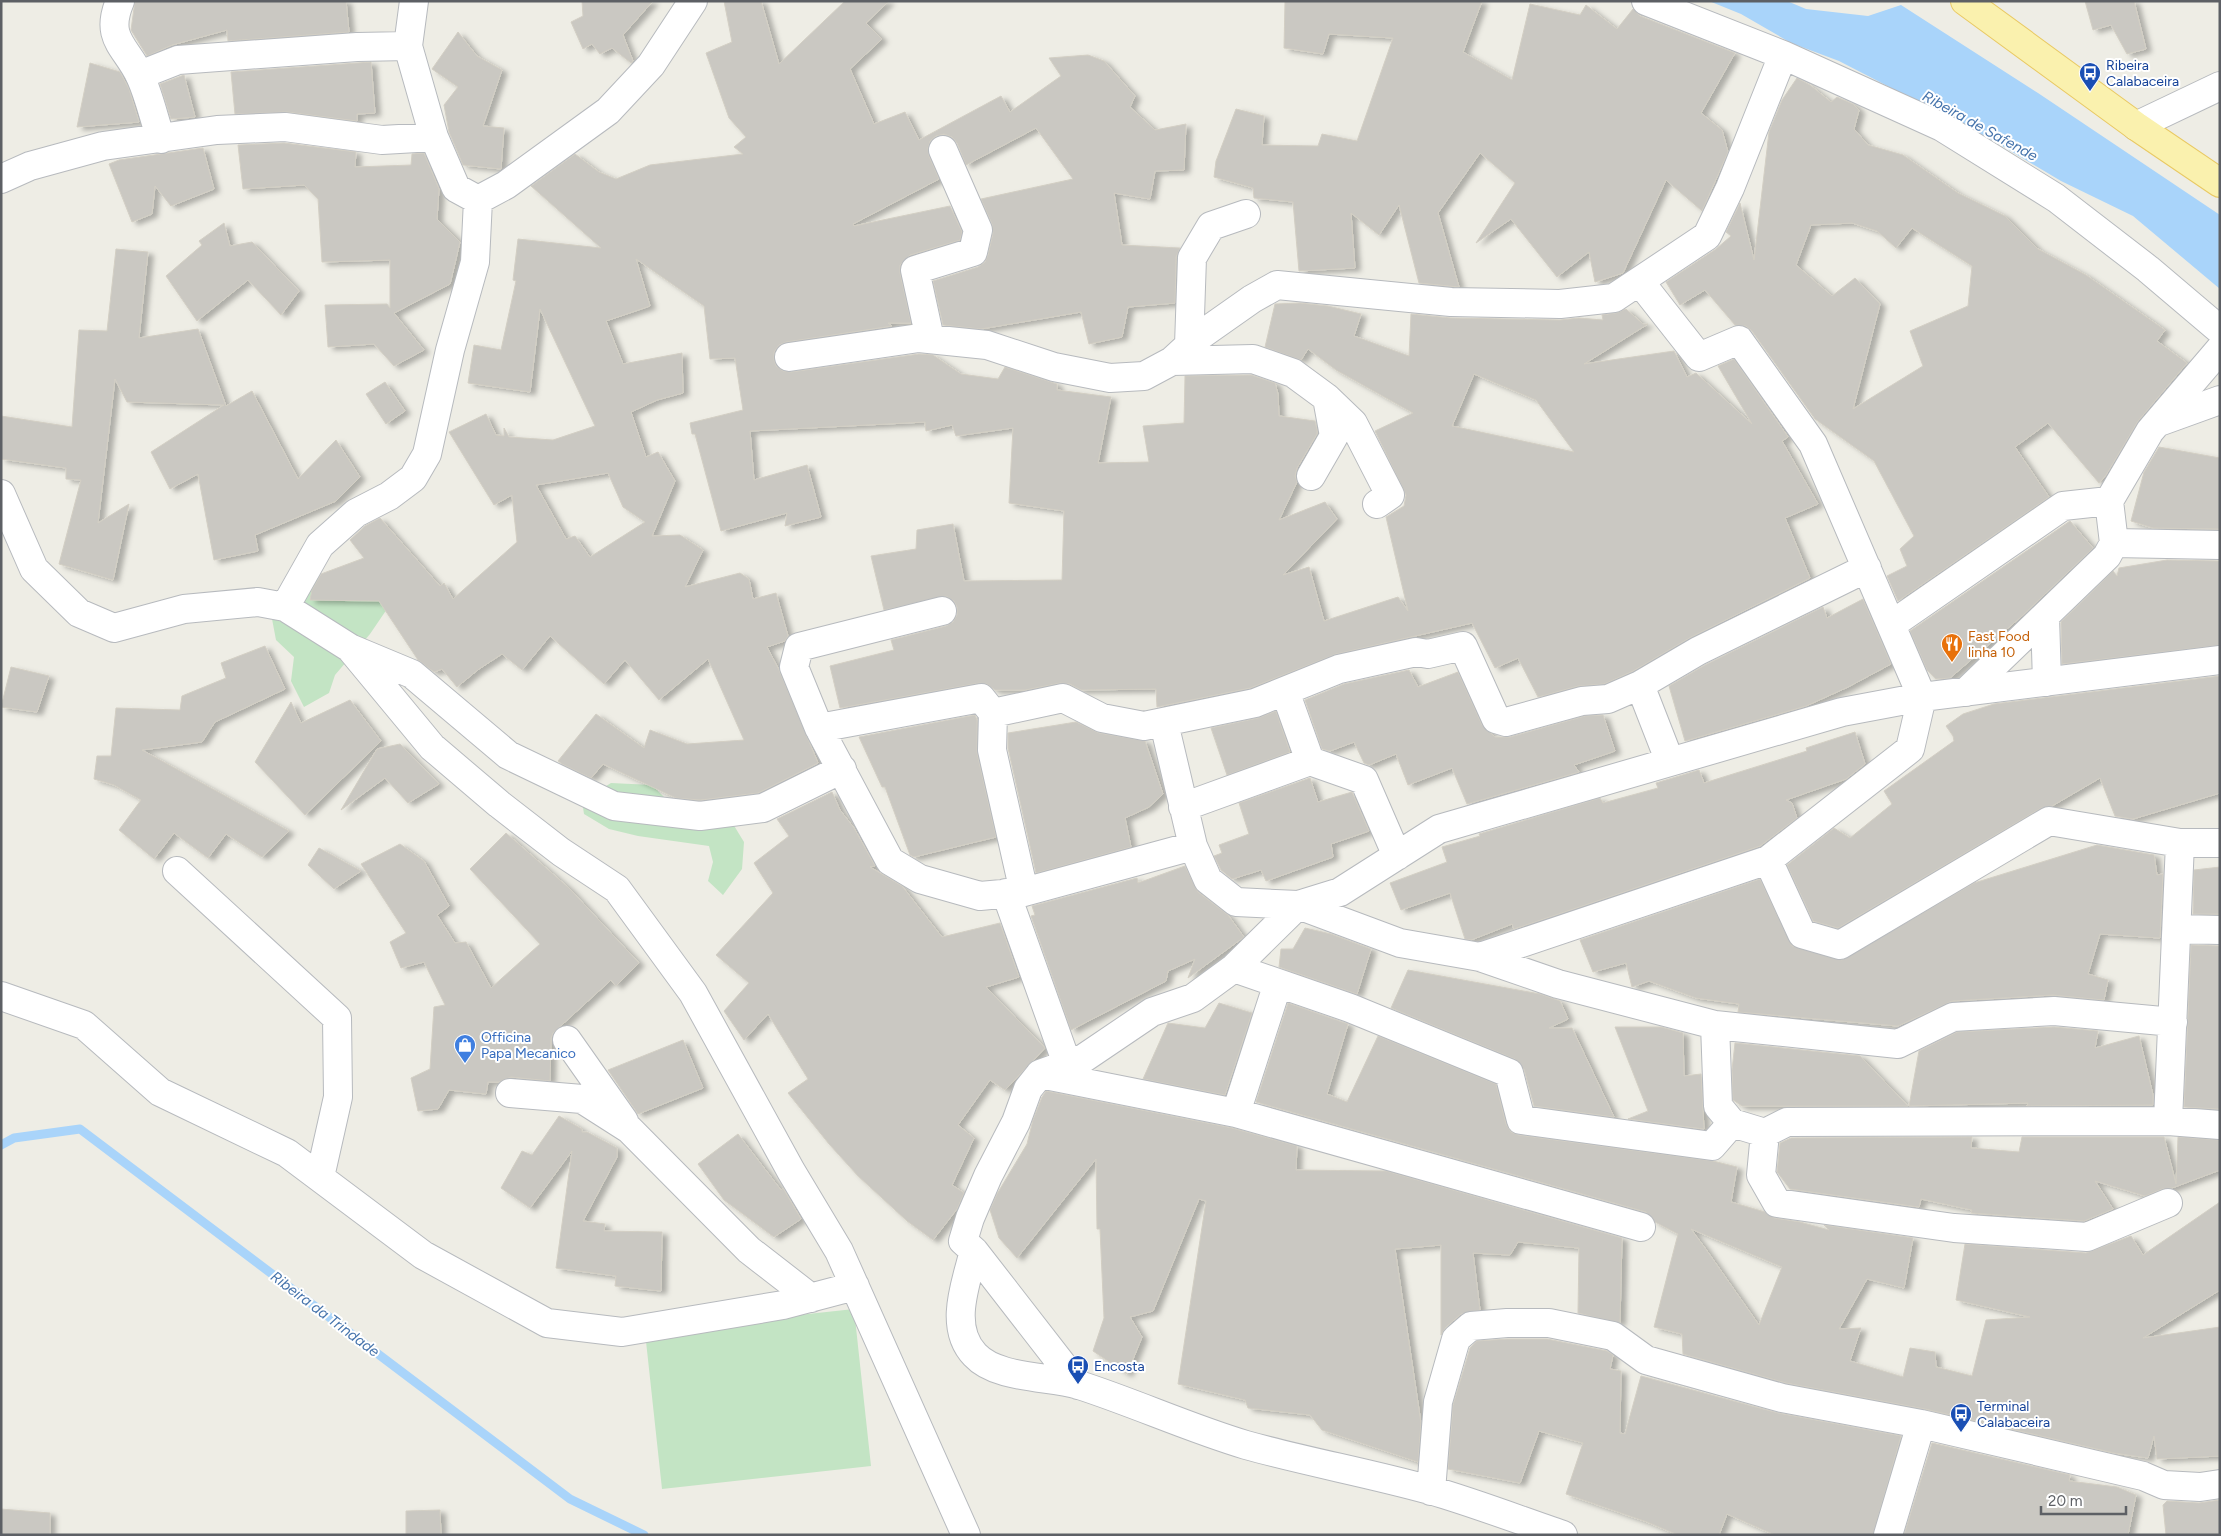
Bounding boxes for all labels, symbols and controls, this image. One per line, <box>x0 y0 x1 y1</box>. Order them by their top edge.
place label: Ribeira Calabaceira <box>2106 57 2179 90</box>
bus stop icon: Ribeira Calabaceira <box>2078 61 2102 92</box>
water label: Ribeira de Safende <box>1919 87 2041 165</box>
place label: Fast Food linha 10 <box>1968 628 2030 661</box>
restaurant icon: Fast Food linha 10 <box>1940 632 1964 663</box>
place label: Officina Papa Mecanico <box>481 1029 576 1062</box>
shop icon: Officina Papa Mecanico <box>453 1033 477 1064</box>
water label: Ribeira da Trindade <box>267 1267 383 1361</box>
bus stop icon: Encosta <box>1066 1354 1090 1385</box>
place label: Encosta <box>1094 1358 1145 1375</box>
place label: Terminal Calabaceira <box>1977 1398 2050 1431</box>
bus stop icon: Terminal Calabaceira <box>1949 1402 1973 1433</box>
scale bar <box>2041 1484 2126 1516</box>
text: 20 m <box>2048 1492 2082 1510</box>

